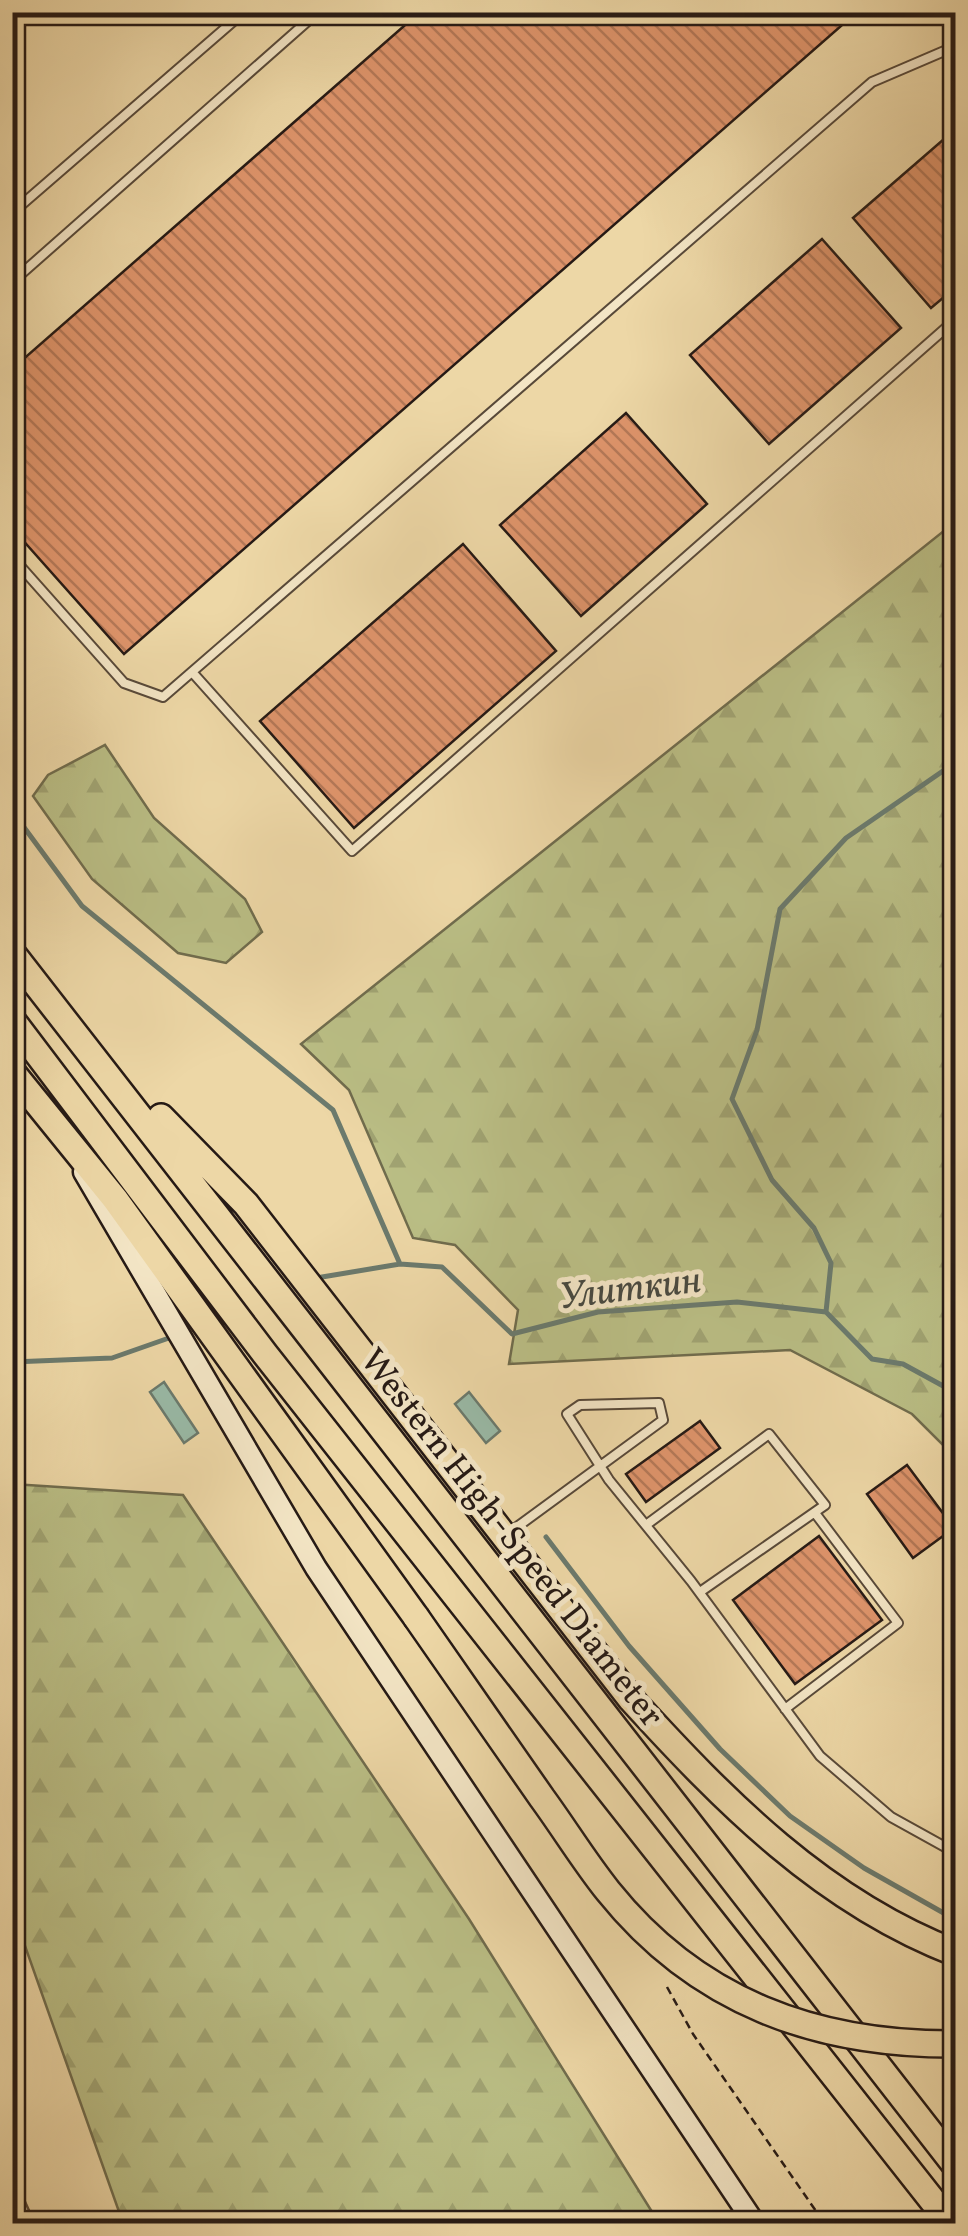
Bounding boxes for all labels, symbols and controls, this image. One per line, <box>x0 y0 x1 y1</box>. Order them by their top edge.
water label: Улиткин <box>556 1255 704 1325</box>
street label: Western High-Speed Diameter <box>347 1339 674 1738</box>

